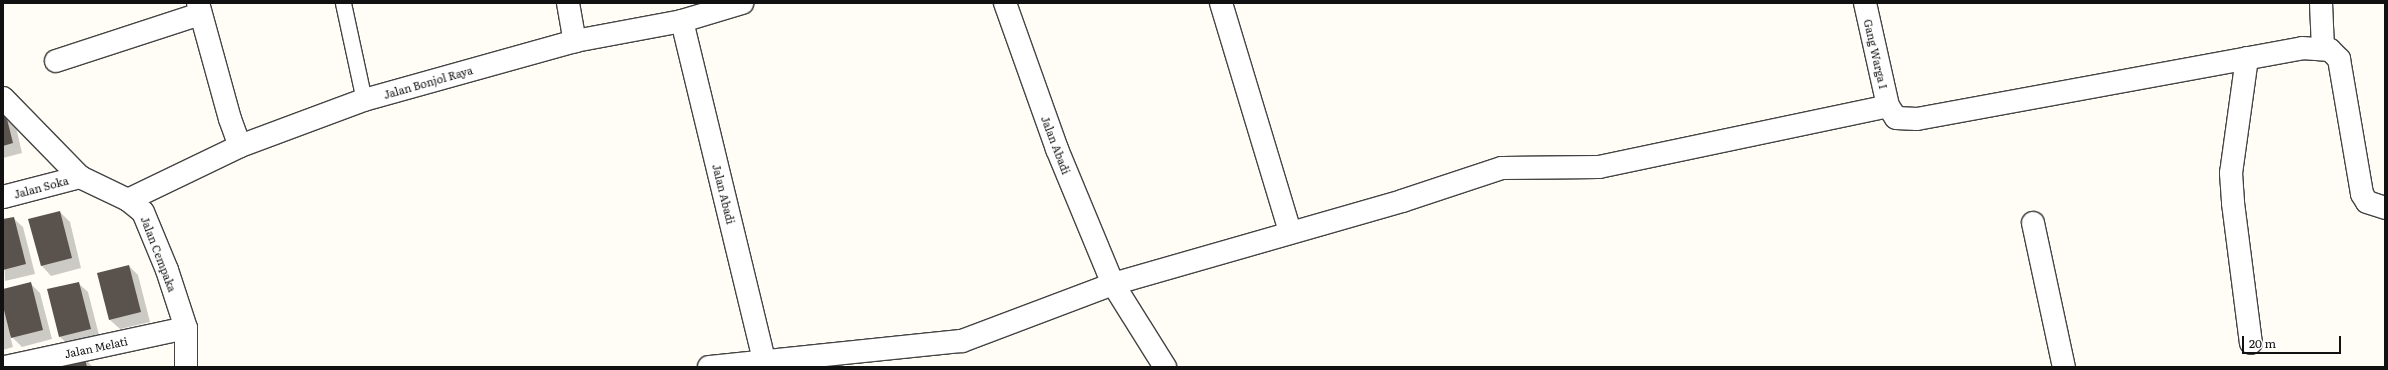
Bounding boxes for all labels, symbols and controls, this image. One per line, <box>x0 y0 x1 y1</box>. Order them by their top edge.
street label: Gang Warga I <box>1862 18 1890 90</box>
street label: Jalan Bonjol Raya <box>382 63 474 101</box>
street label: Jalan Abadi <box>1039 114 1073 176</box>
street label: Jalan Abadi <box>710 163 738 225</box>
street label: Jalan Soka <box>12 173 70 201</box>
street label: Jalan Cempaka <box>139 214 179 294</box>
scale bar <box>2244 328 2343 354</box>
street label: Jalan Melati <box>63 334 129 360</box>
text: 20 m <box>2249 334 2276 352</box>

